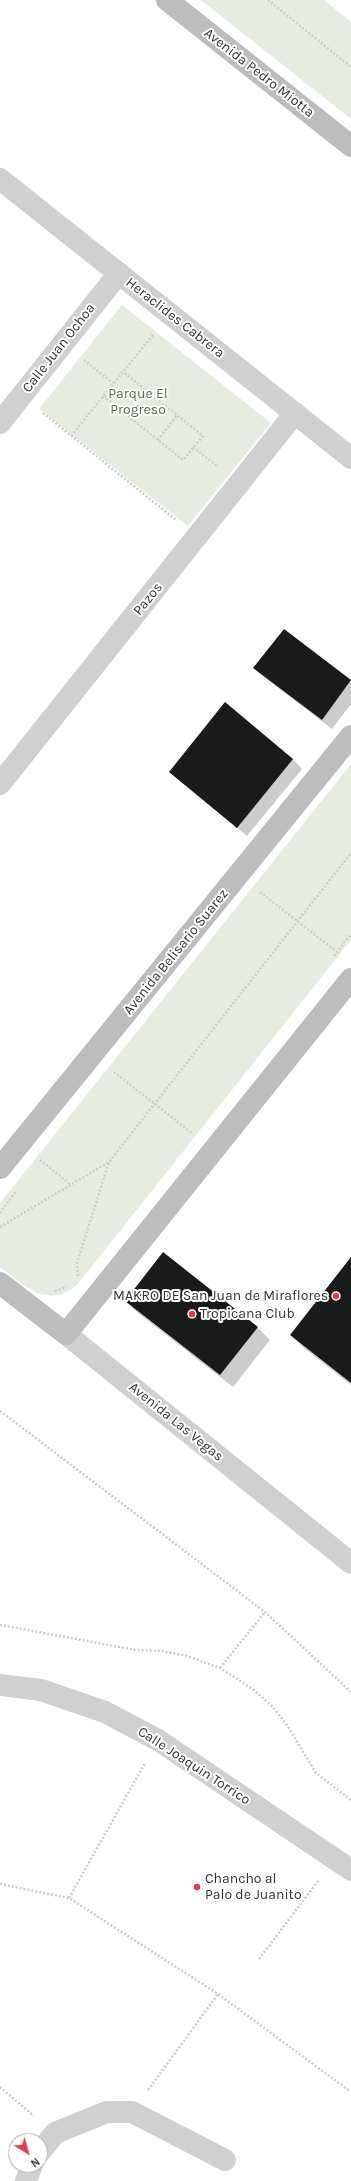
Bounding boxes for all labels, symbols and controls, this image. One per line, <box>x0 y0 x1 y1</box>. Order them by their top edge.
street label: Avenida Pedro Miotta <box>201 25 317 121</box>
street label: Heraclides Cabrera <box>122 274 228 362</box>
street label: Calle Juan Ochoa <box>19 300 99 396</box>
park label: Parque El Progreso <box>108 386 168 418</box>
street label: Pazos <box>130 579 166 619</box>
street label: Avenida Belisario Suarez <box>120 886 232 1018</box>
place label: MAKRO DE San Juan de Miraflores <box>113 1288 328 1304</box>
marker: MAKRO DE San Juan de Miraflores <box>331 1291 341 1301</box>
place label: Tropicana Club <box>200 1306 295 1322</box>
marker: Tropicana Club <box>187 1309 197 1319</box>
street label: Avenida Las Vegas <box>125 1379 227 1465</box>
street label: Calle Joaquin Torrico <box>135 1723 253 1809</box>
place label: Chancho al Palo de Juanito <box>205 1871 302 1904</box>
marker: Chancho al Palo de Juanito <box>192 1882 202 1892</box>
north arrow <box>8 2133 48 2173</box>
text: N <box>28 2155 42 2170</box>

